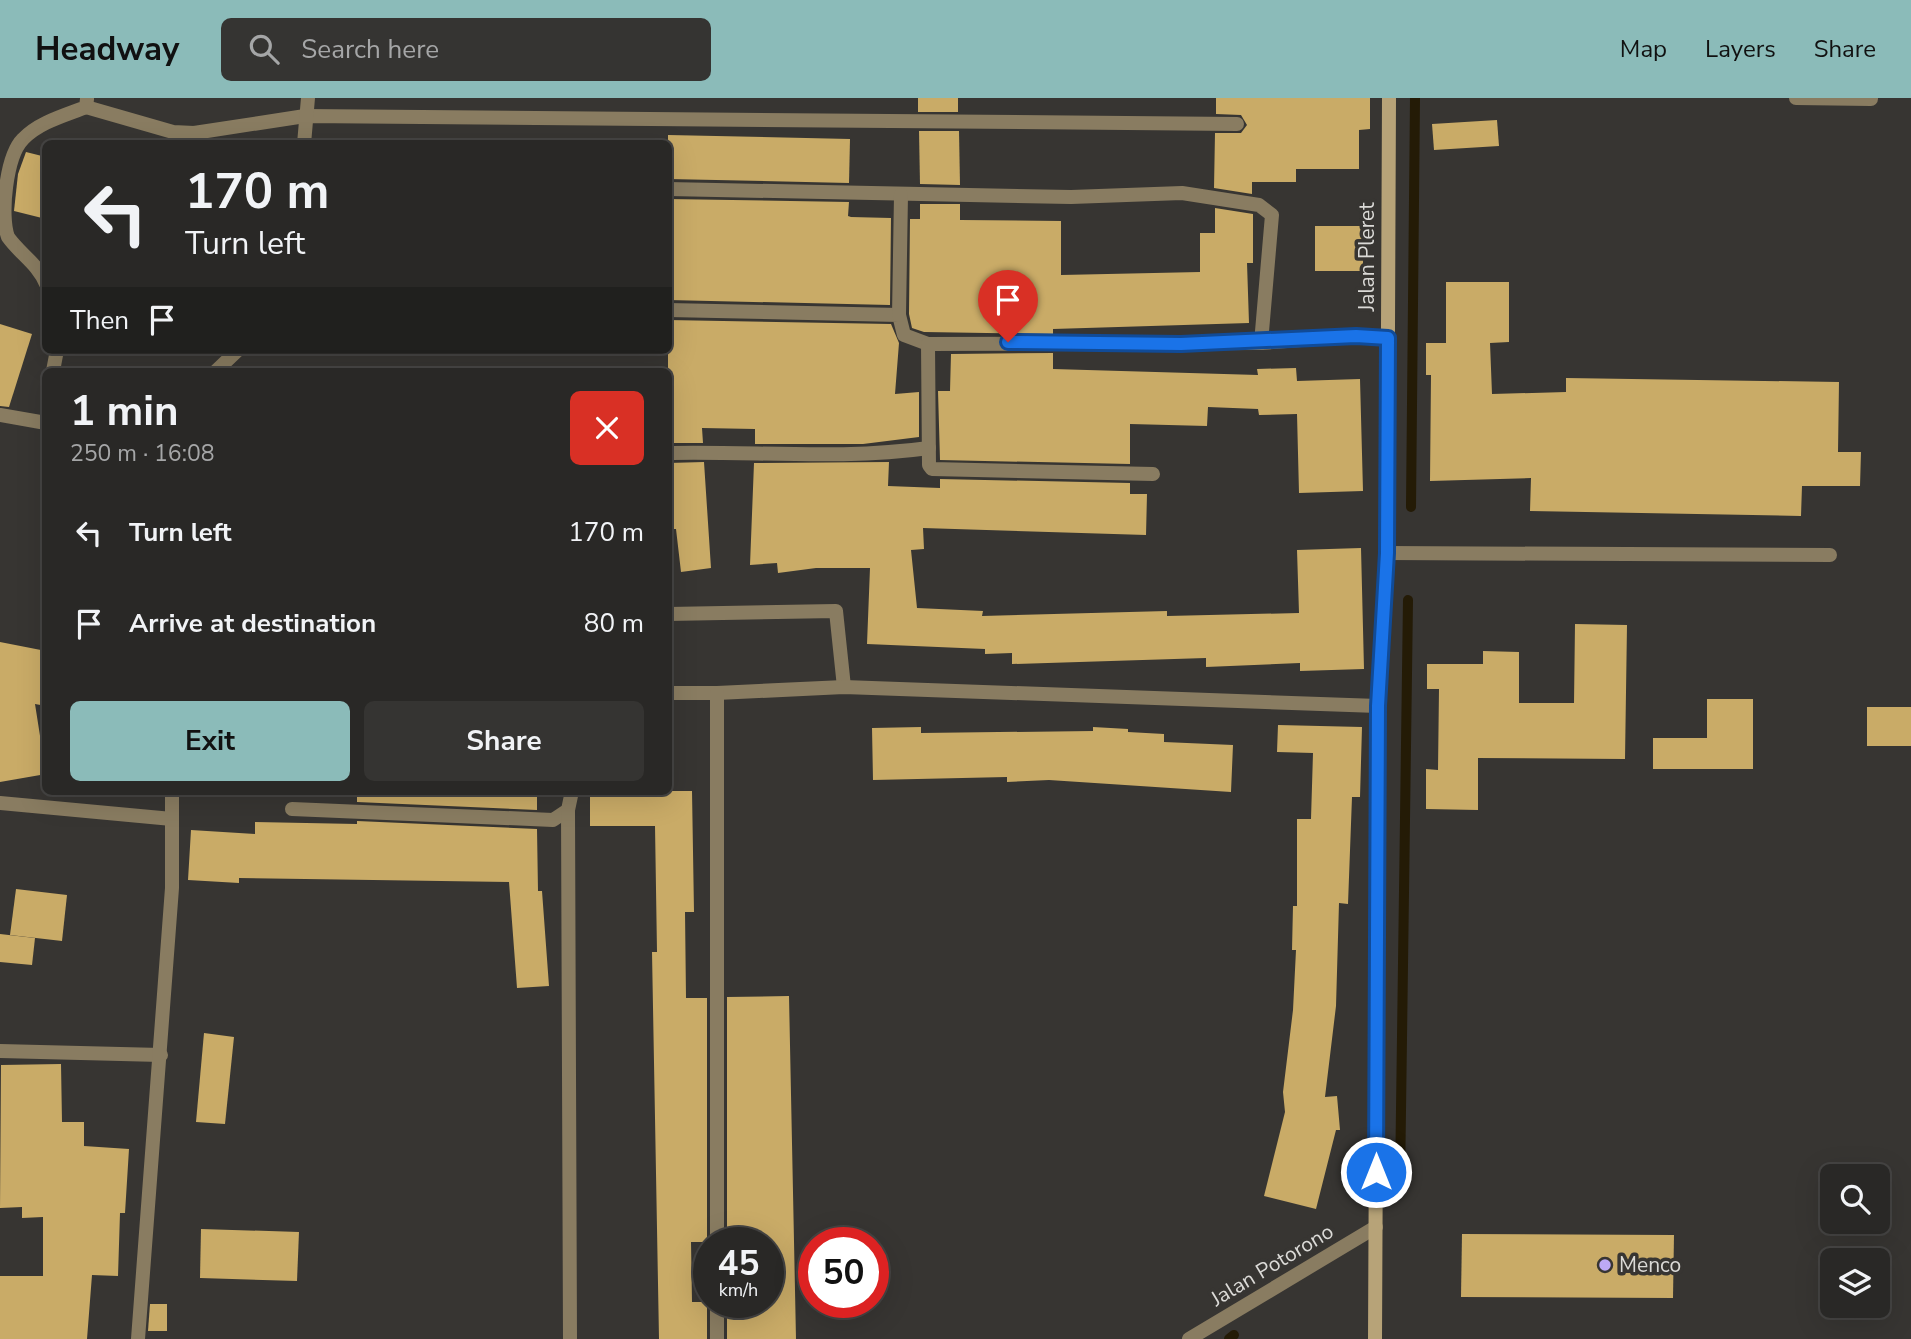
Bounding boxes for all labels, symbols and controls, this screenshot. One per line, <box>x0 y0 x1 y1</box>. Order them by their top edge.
search box <box>221 18 711 81</box>
text: Headway <box>35 27 179 72</box>
icon: search <box>245 30 283 68</box>
text: Search here <box>301 32 439 67</box>
text: Map <box>1620 33 1667 65</box>
text: Layers <box>1705 33 1776 65</box>
text: Share <box>1814 33 1876 65</box>
text: 170 m <box>185 158 329 225</box>
icon: left <box>70 168 161 259</box>
street label: Jalan Pleret <box>1353 202 1381 313</box>
text: Turn left <box>185 222 305 265</box>
pin <box>978 270 1038 342</box>
icon: arrive <box>989 281 1027 319</box>
icon: arrive <box>143 301 181 339</box>
text: Then <box>70 303 129 338</box>
text: 1 min <box>70 383 179 440</box>
button: close <box>570 391 644 465</box>
text: 250 m · 16:08 <box>70 438 215 469</box>
icon: left <box>70 514 108 552</box>
text: Turn left <box>129 515 232 550</box>
text: 170 m <box>568 515 644 550</box>
icon: arrive <box>70 605 108 643</box>
text: Arrive at destination <box>129 606 376 641</box>
text: 80 m <box>584 606 644 641</box>
button: Exit <box>70 701 350 781</box>
button: Share <box>364 701 644 781</box>
position arrow <box>1339 1135 1413 1209</box>
map controls <box>1820 1164 1890 1318</box>
button: search <box>1820 1164 1890 1234</box>
street label: Jalan Potorono <box>1205 1217 1339 1313</box>
speed limit sign: 50 <box>798 1227 889 1318</box>
text: 45 <box>717 1240 760 1287</box>
button: layers <box>1820 1248 1890 1318</box>
place label: Menco <box>1619 1251 1681 1279</box>
marker: Menco <box>1597 1257 1613 1273</box>
text: km/h <box>719 1278 758 1302</box>

